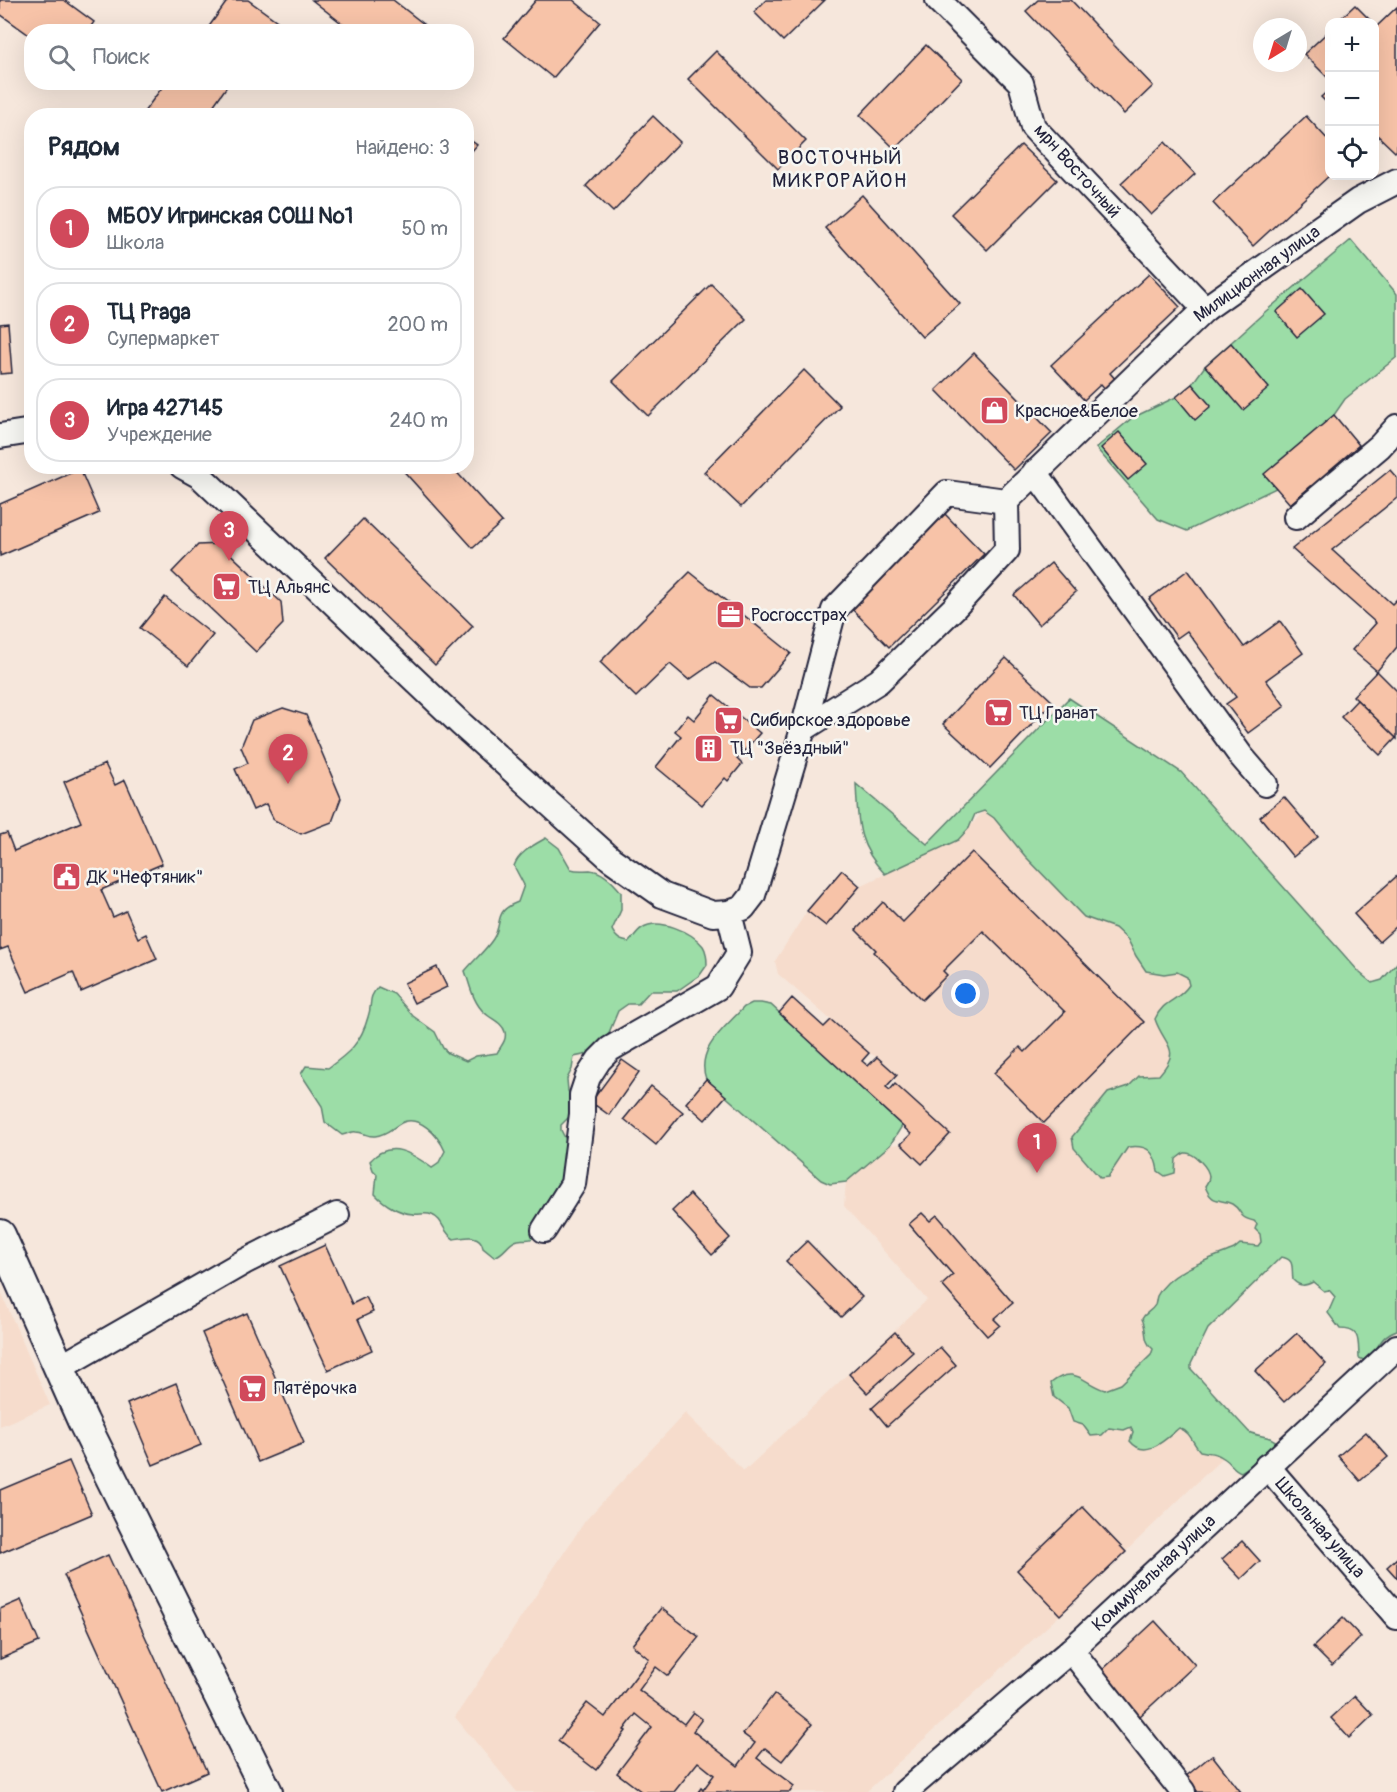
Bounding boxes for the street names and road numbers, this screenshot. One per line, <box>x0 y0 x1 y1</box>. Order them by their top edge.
street label: мрн Восточный <box>1029 119 1125 223</box>
street label: Милиционная улица <box>1189 220 1325 328</box>
street label: Школьная улица <box>1270 1473 1370 1583</box>
street label: Коммунальная улица <box>1087 1510 1221 1636</box>

